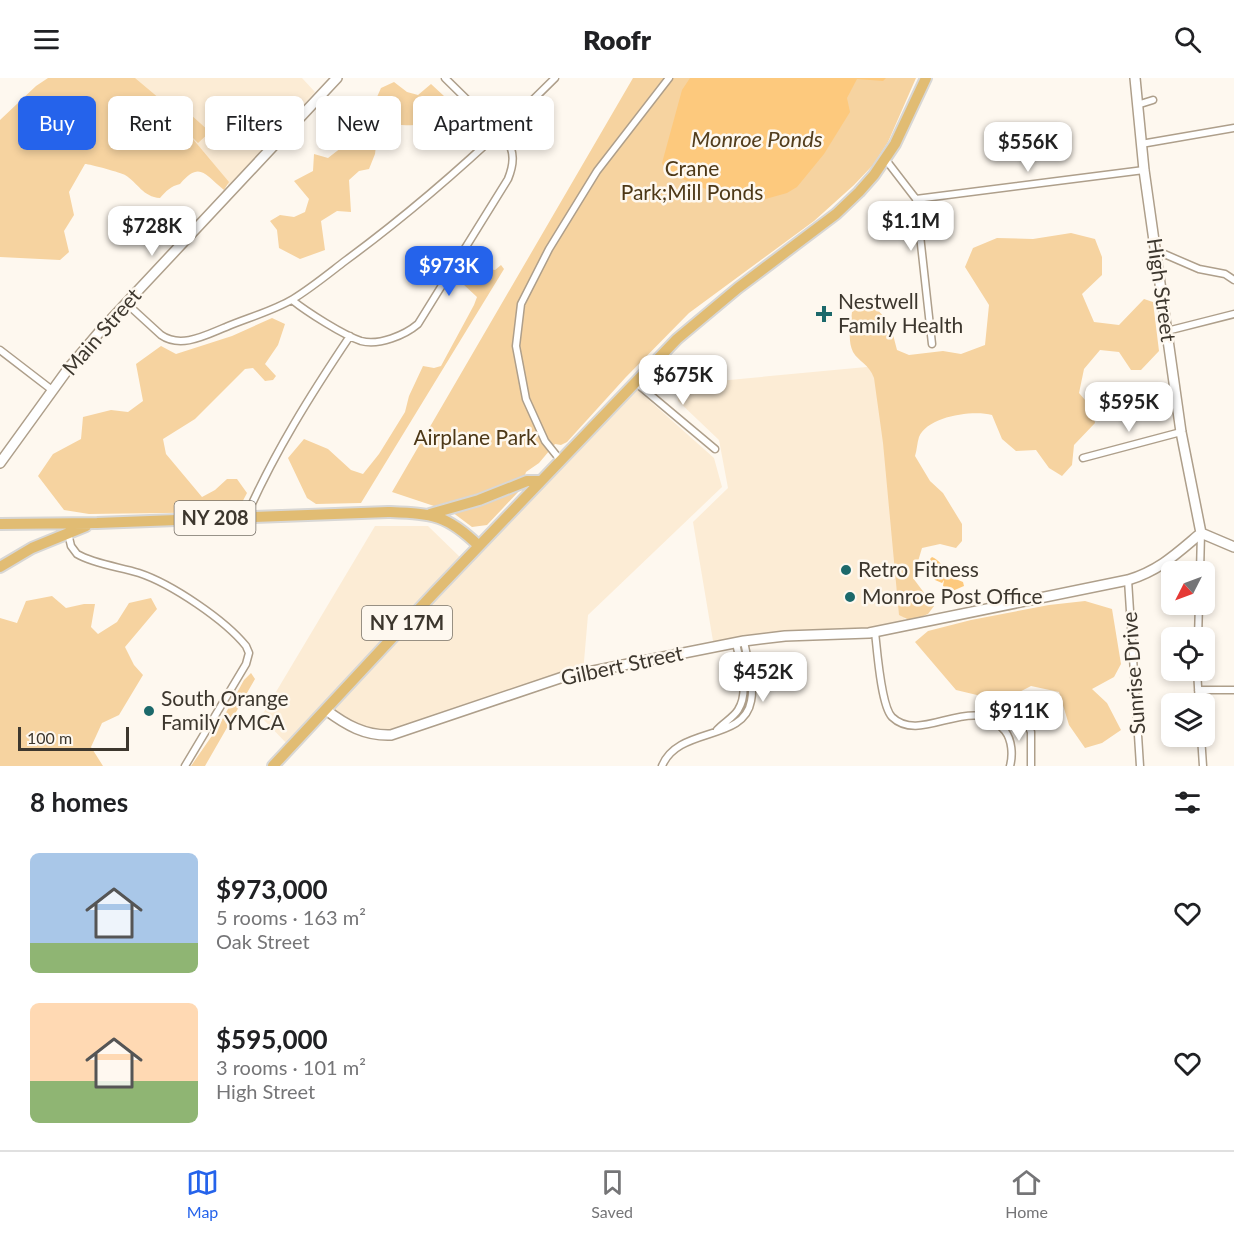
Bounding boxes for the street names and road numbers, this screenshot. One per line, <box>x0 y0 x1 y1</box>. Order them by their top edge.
street label: High Street <box>1143 236 1182 344</box>
street label: Main Street <box>56 282 146 380</box>
road number: NY 208 <box>174 501 256 535</box>
road number: NY 17M <box>362 606 452 640</box>
street label: Sunrise Drive <box>1116 611 1149 735</box>
street label: Gilbert Street <box>558 639 685 690</box>

